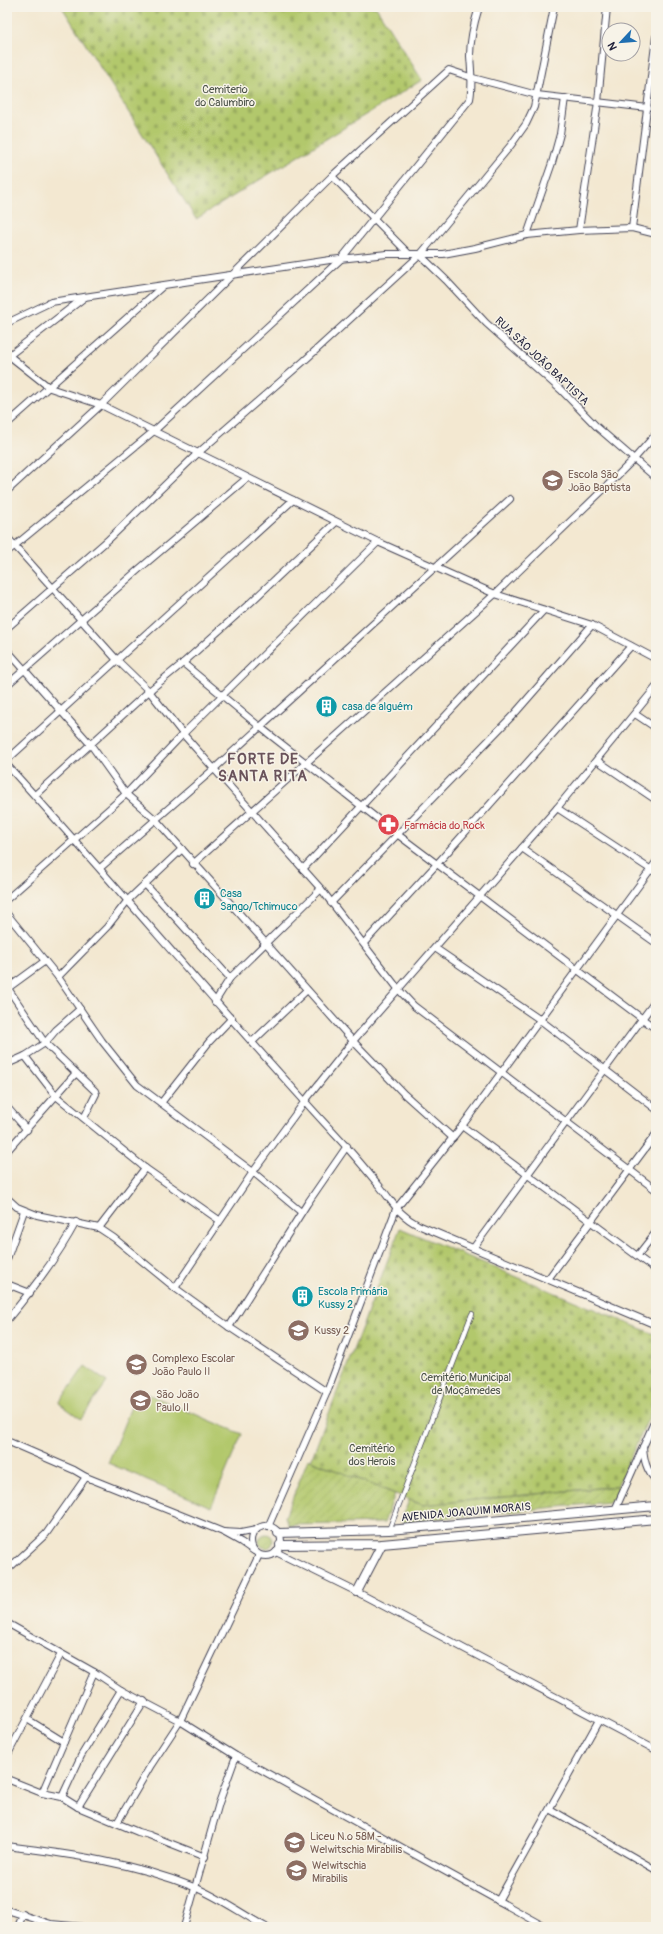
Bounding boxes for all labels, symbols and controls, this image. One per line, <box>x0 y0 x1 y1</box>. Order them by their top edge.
north arrow <box>601 22 641 62</box>
text: N <box>605 39 620 52</box>
park label: Cemiterio do Calumbiro <box>195 83 255 109</box>
street label: RUA SÃO JOÃO BAPTISTA <box>492 314 592 408</box>
school or university icon: Escola São João Baptista <box>540 467 566 493</box>
place label: Escola São João Baptista <box>568 468 631 494</box>
building icon: casa de alguém <box>313 693 339 719</box>
place label: casa de alguém <box>342 700 413 713</box>
district label: FORTE DE SANTA RITA <box>218 750 308 786</box>
pharmacy icon: Farmácia do Rock <box>376 812 402 838</box>
place label: Farmácia do Rock <box>404 819 485 832</box>
building icon: Casa Sango/Tchimuco <box>192 886 218 912</box>
place label: Casa Sango/Tchimuco <box>220 887 298 913</box>
building icon: Escola Primária Kussy 2 <box>290 1284 316 1310</box>
place label: Escola Primária Kussy 2 <box>318 1285 388 1311</box>
school or university icon: Kussy 2 <box>286 1317 312 1343</box>
place label: Kussy 2 <box>314 1324 349 1337</box>
school or university icon: Complexo Escolar João Paulo II <box>124 1351 150 1377</box>
place label: Complexo Escolar João Paulo II <box>152 1352 235 1378</box>
park label: Cemitério Municipal de Moçâmedes <box>421 1371 511 1397</box>
school or university icon: São João Paulo II <box>128 1387 154 1413</box>
place label: São João Paulo II <box>156 1388 199 1414</box>
park label: Cemitério dos Herois <box>349 1442 395 1468</box>
street label: AVENIDA JOAQUIM MORAIS <box>401 1500 531 1524</box>
school or university icon: Liceu N.º 58M - Welwitschia Mirabilis <box>281 1829 307 1855</box>
place label: Liceu N.º 58M - Welwitschia Mirabilis <box>310 1830 402 1856</box>
school or university icon: Welwitschia Mirabilis <box>283 1858 309 1884</box>
place label: Welwitschia Mirabilis <box>312 1859 366 1885</box>

